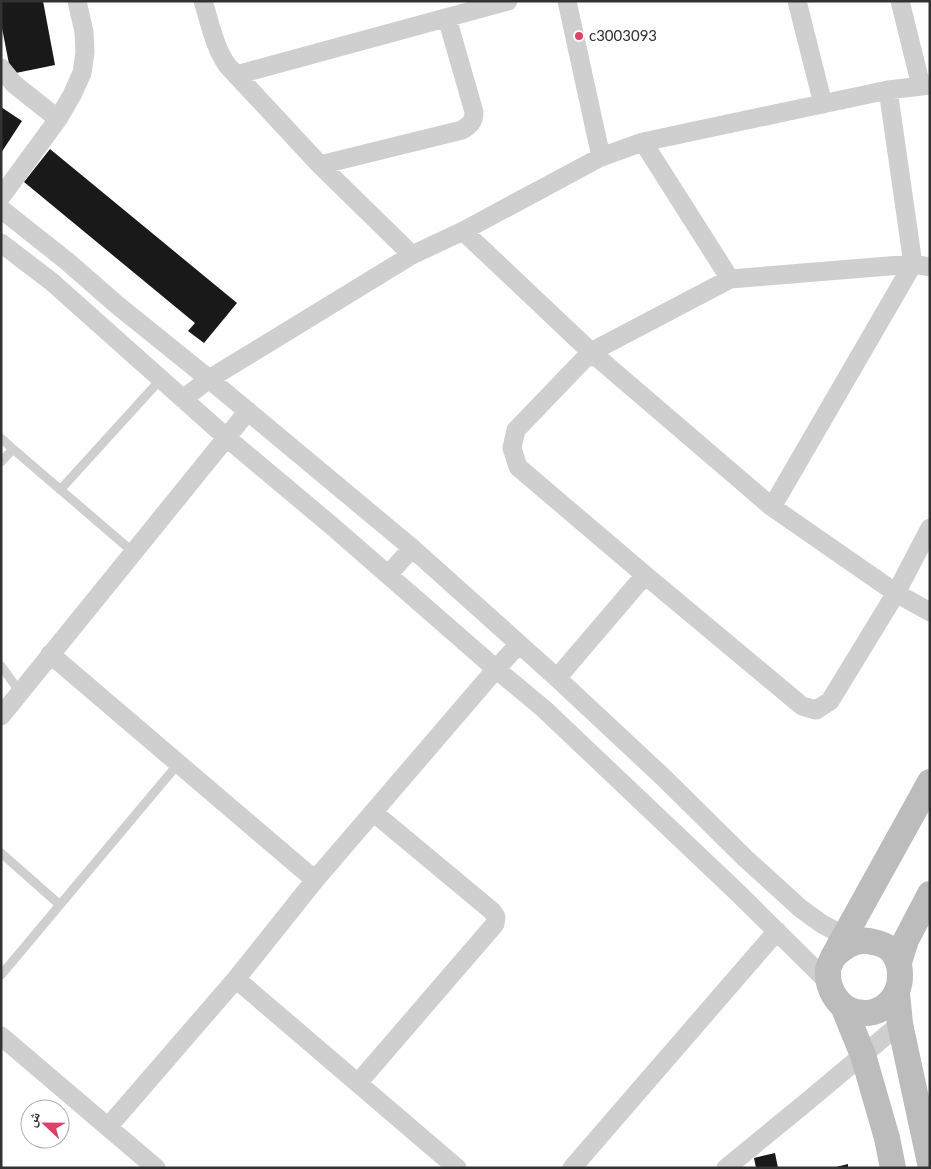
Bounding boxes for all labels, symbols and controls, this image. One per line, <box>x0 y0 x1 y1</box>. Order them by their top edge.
place label: c3003093 <box>589 26 657 44</box>
marker: c3003093 <box>573 30 585 42</box>
north arrow <box>20 1099 70 1149</box>
text: ش <box>22 1109 44 1129</box>

